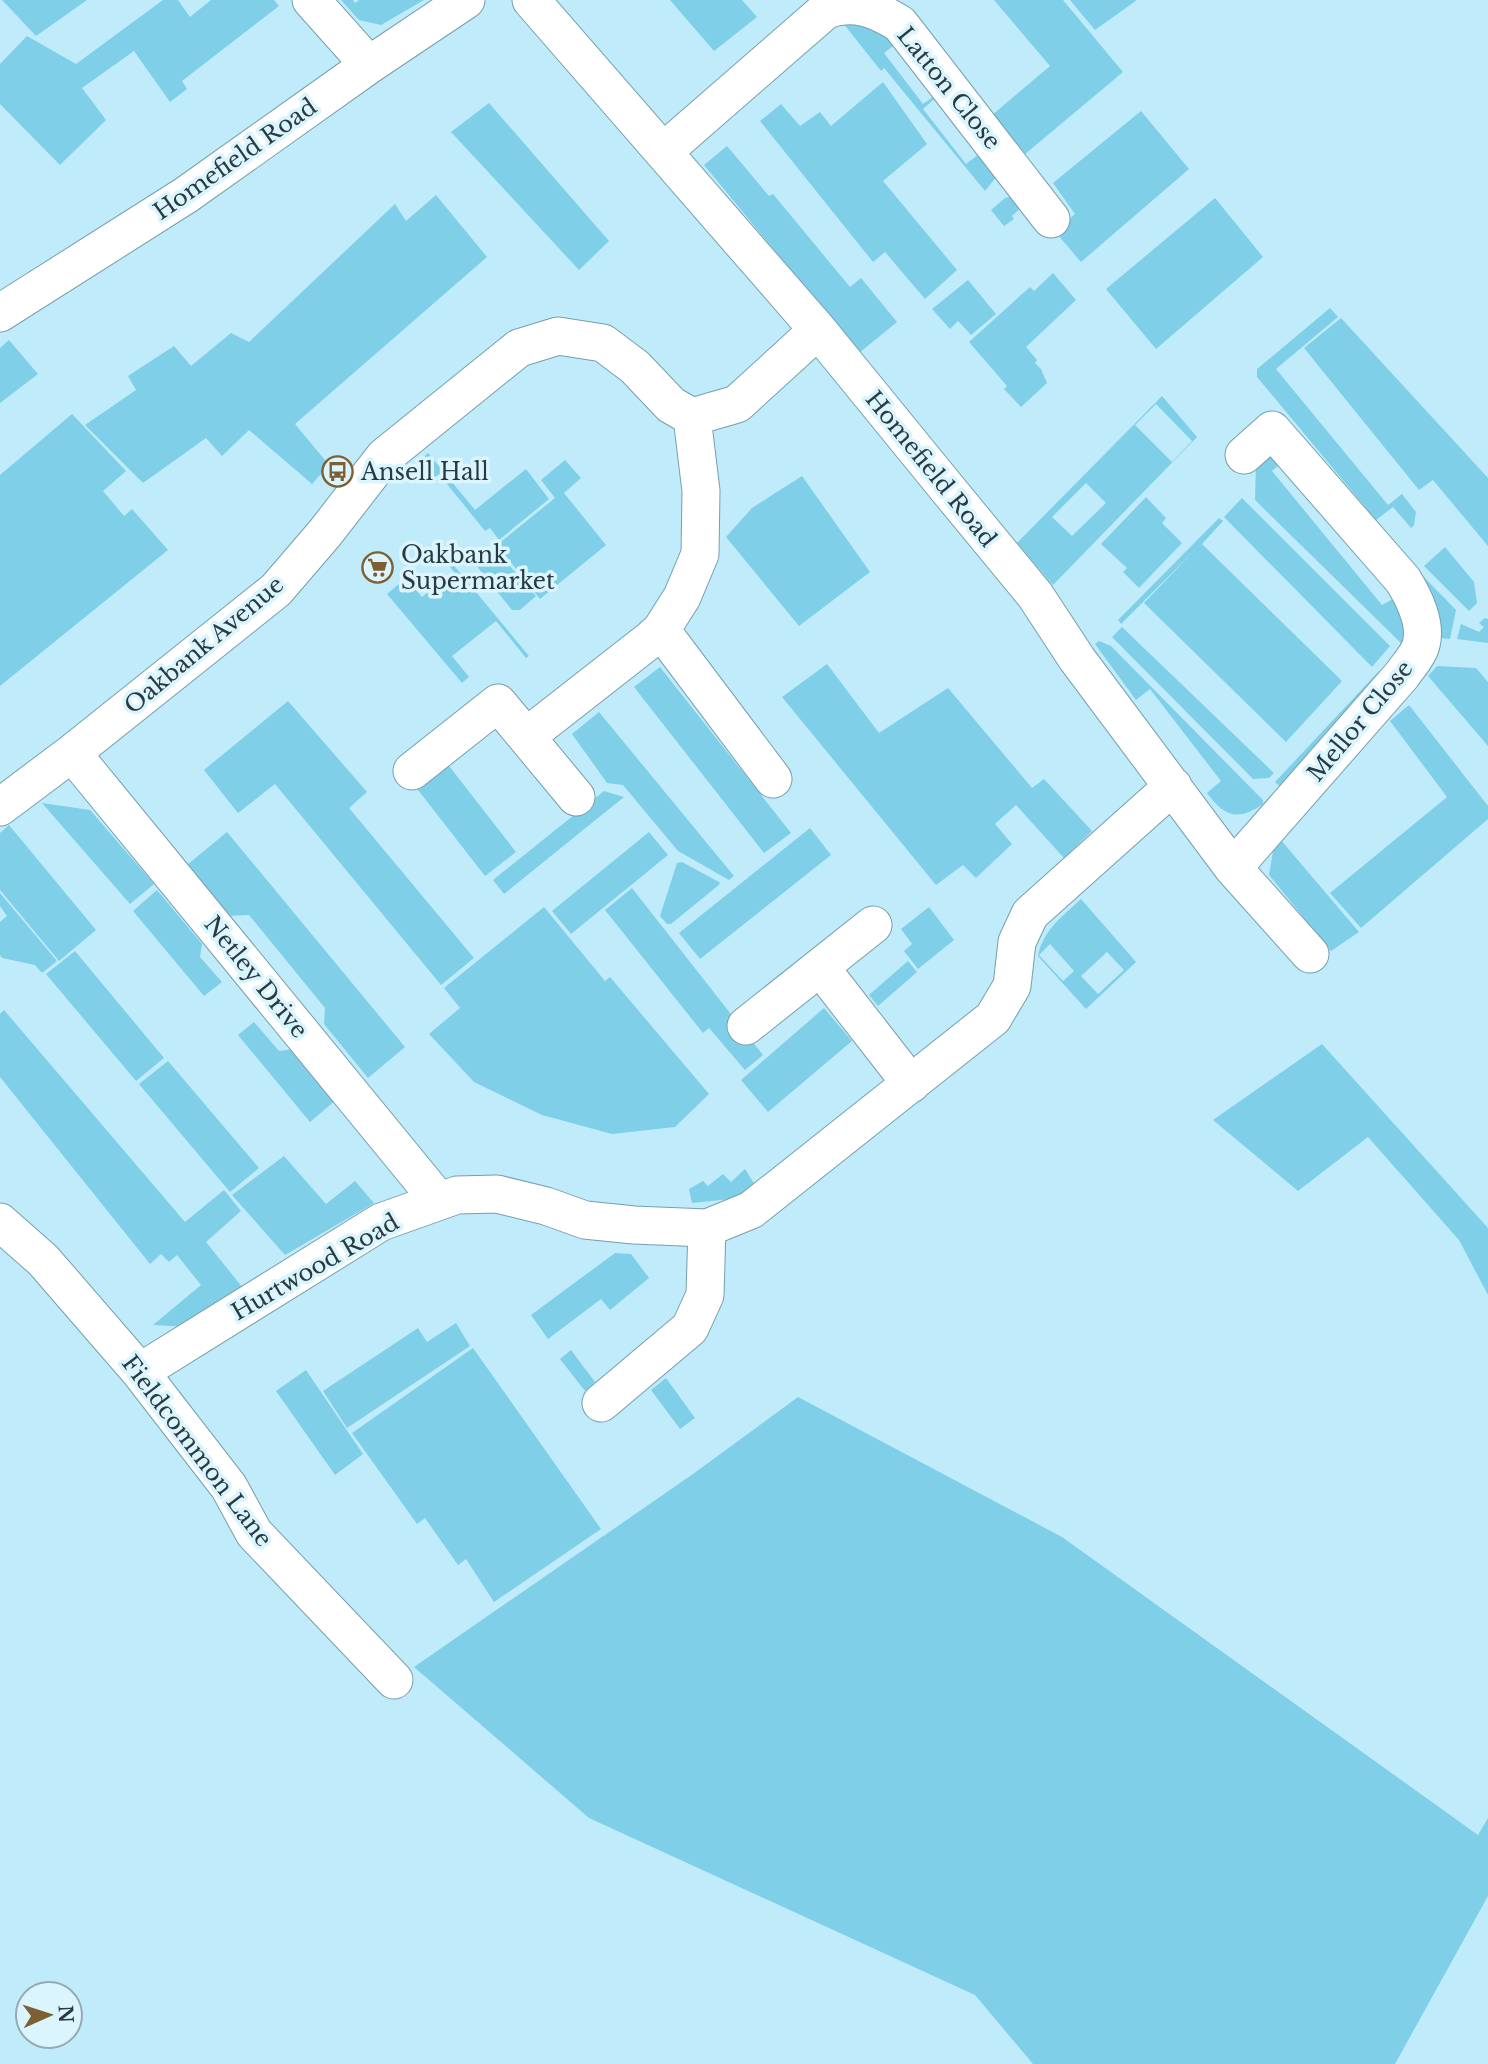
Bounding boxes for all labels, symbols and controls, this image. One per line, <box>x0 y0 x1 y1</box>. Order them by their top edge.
street label: Latton Close <box>891 21 1007 155</box>
street label: Homefield Road <box>148 92 322 226</box>
street label: Homefield Road <box>860 385 1002 553</box>
bus stop icon: Ansell Hall <box>321 455 355 489</box>
place label: Ansell Hall <box>360 458 489 486</box>
place label: Oakbank Supermarket <box>401 541 555 595</box>
supermarket icon: Oakbank Supermarket <box>361 551 395 585</box>
street label: Oakbank Avenue <box>119 570 289 720</box>
street label: Mellor Close <box>1301 655 1419 787</box>
street label: Netley Drive <box>198 910 314 1044</box>
street label: Hurtwood Road <box>226 1208 404 1326</box>
street label: Fieldcommon Lane <box>116 1350 278 1552</box>
north arrow <box>14 1980 84 2050</box>
text: N <box>54 2005 77 2024</box>

